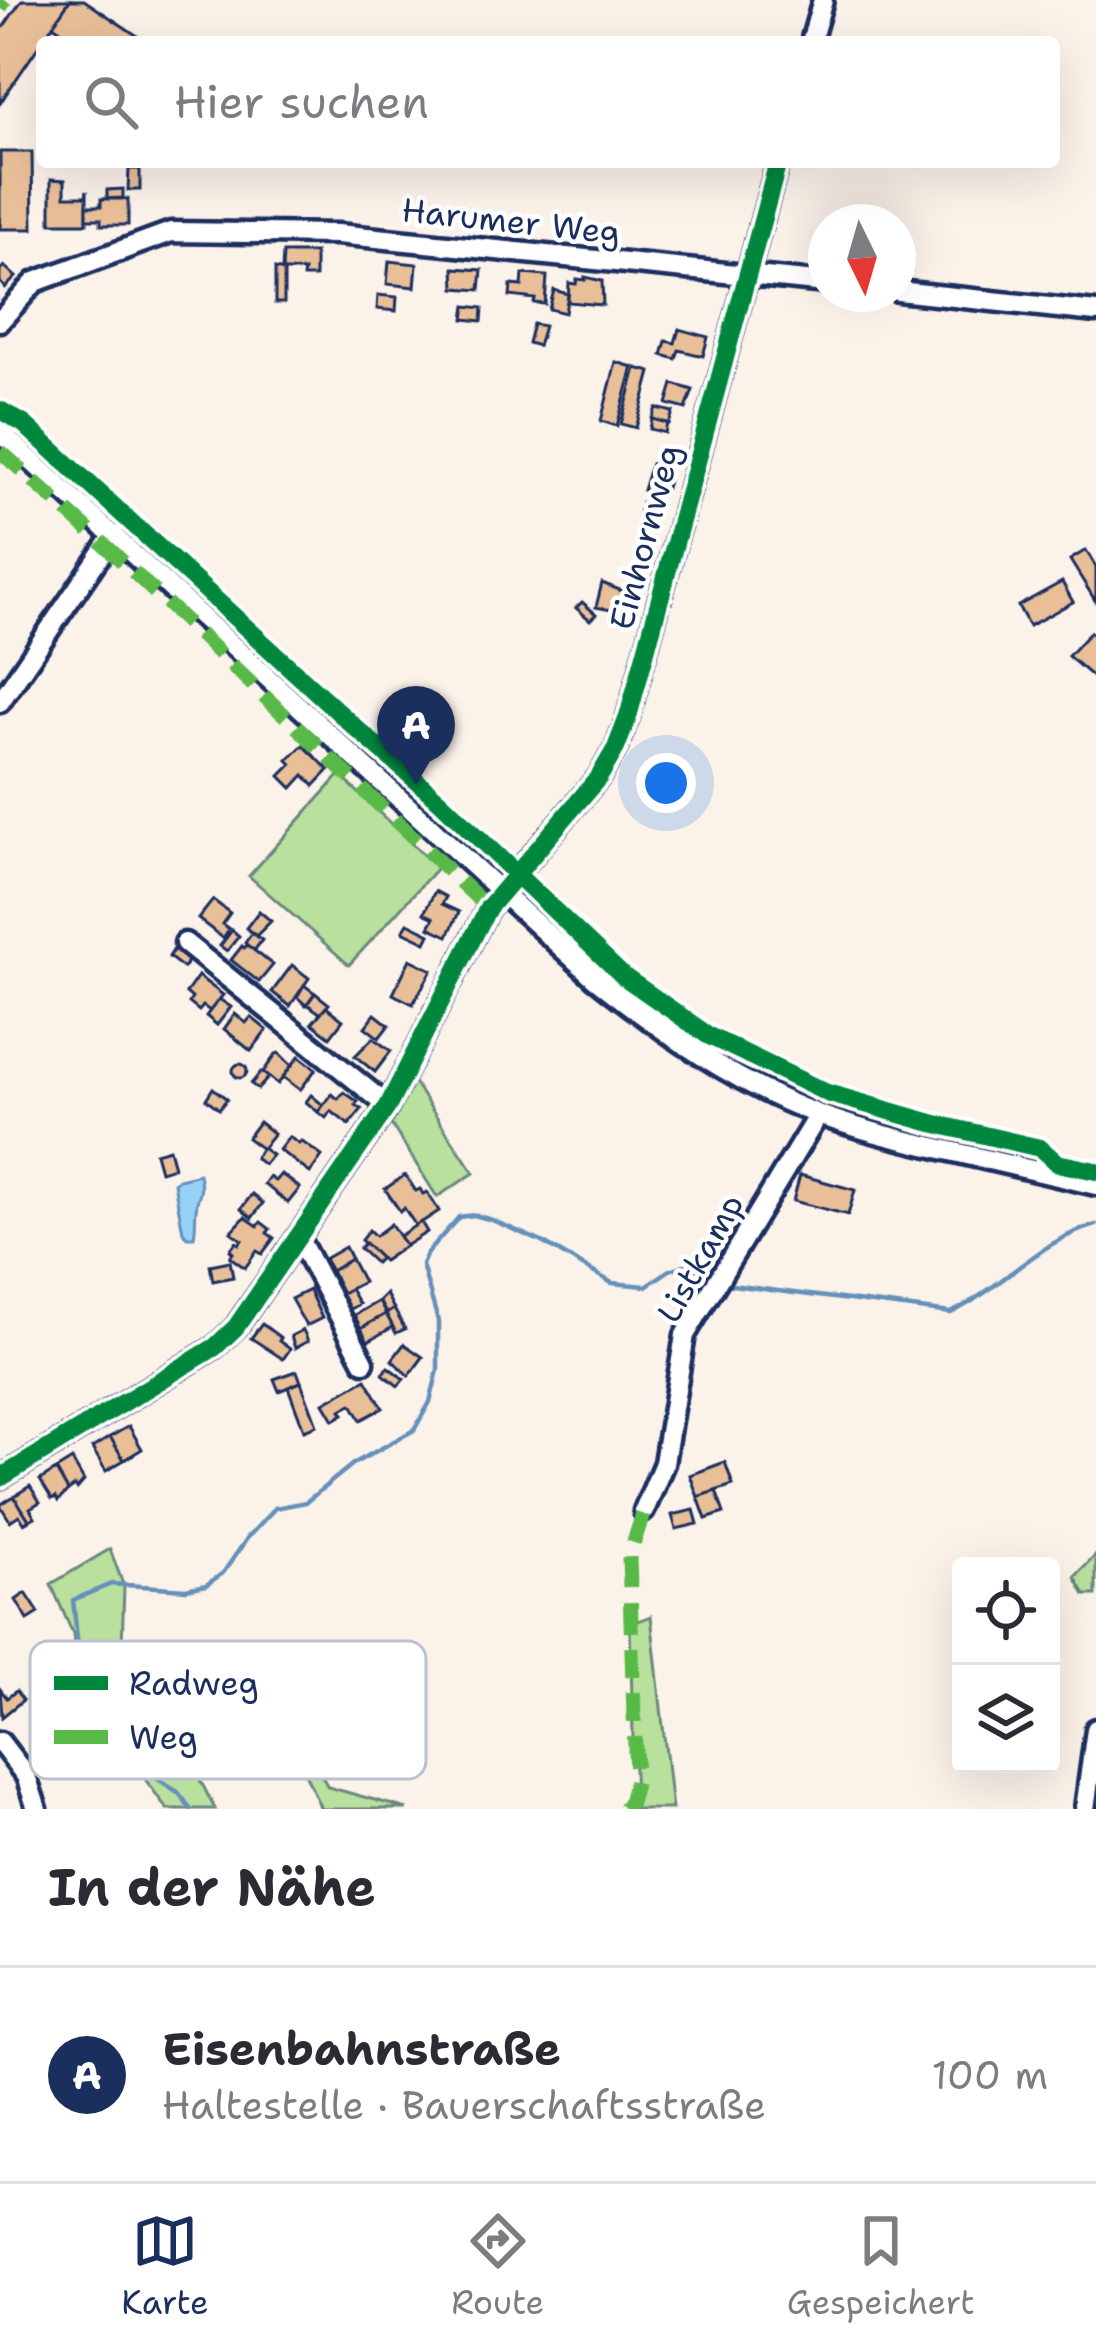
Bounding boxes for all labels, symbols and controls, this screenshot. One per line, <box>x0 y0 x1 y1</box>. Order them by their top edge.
search box <box>36 36 1060 168</box>
icon: search <box>78 69 144 135</box>
text: Hier suchen <box>174 72 429 132</box>
street label: Harumer Weg <box>400 187 622 255</box>
north arrow <box>808 204 916 312</box>
street label: Einhornweg <box>599 439 691 635</box>
pin: A <box>377 686 455 785</box>
your location <box>636 753 696 813</box>
street label: Listkamp <box>646 1185 754 1331</box>
map controls <box>952 1557 1060 1773</box>
button: locate <box>952 1557 1060 1665</box>
legend <box>30 1641 426 1779</box>
text: Radweg <box>129 1661 259 1706</box>
button: layers <box>952 1665 1060 1773</box>
text: Weg <box>129 1715 198 1760</box>
text: In der Nähe <box>48 1853 376 1921</box>
text: Eisenbahnstraße <box>162 2019 561 2079</box>
text: A <box>72 2049 102 2101</box>
text: 100 m <box>932 2049 1048 2101</box>
text: Haltestelle · Bauerschaftsstraße <box>162 2079 766 2131</box>
tab: Karte <box>121 2208 209 2325</box>
tab: Route <box>451 2208 544 2325</box>
tab: Gespeichert <box>787 2208 975 2325</box>

